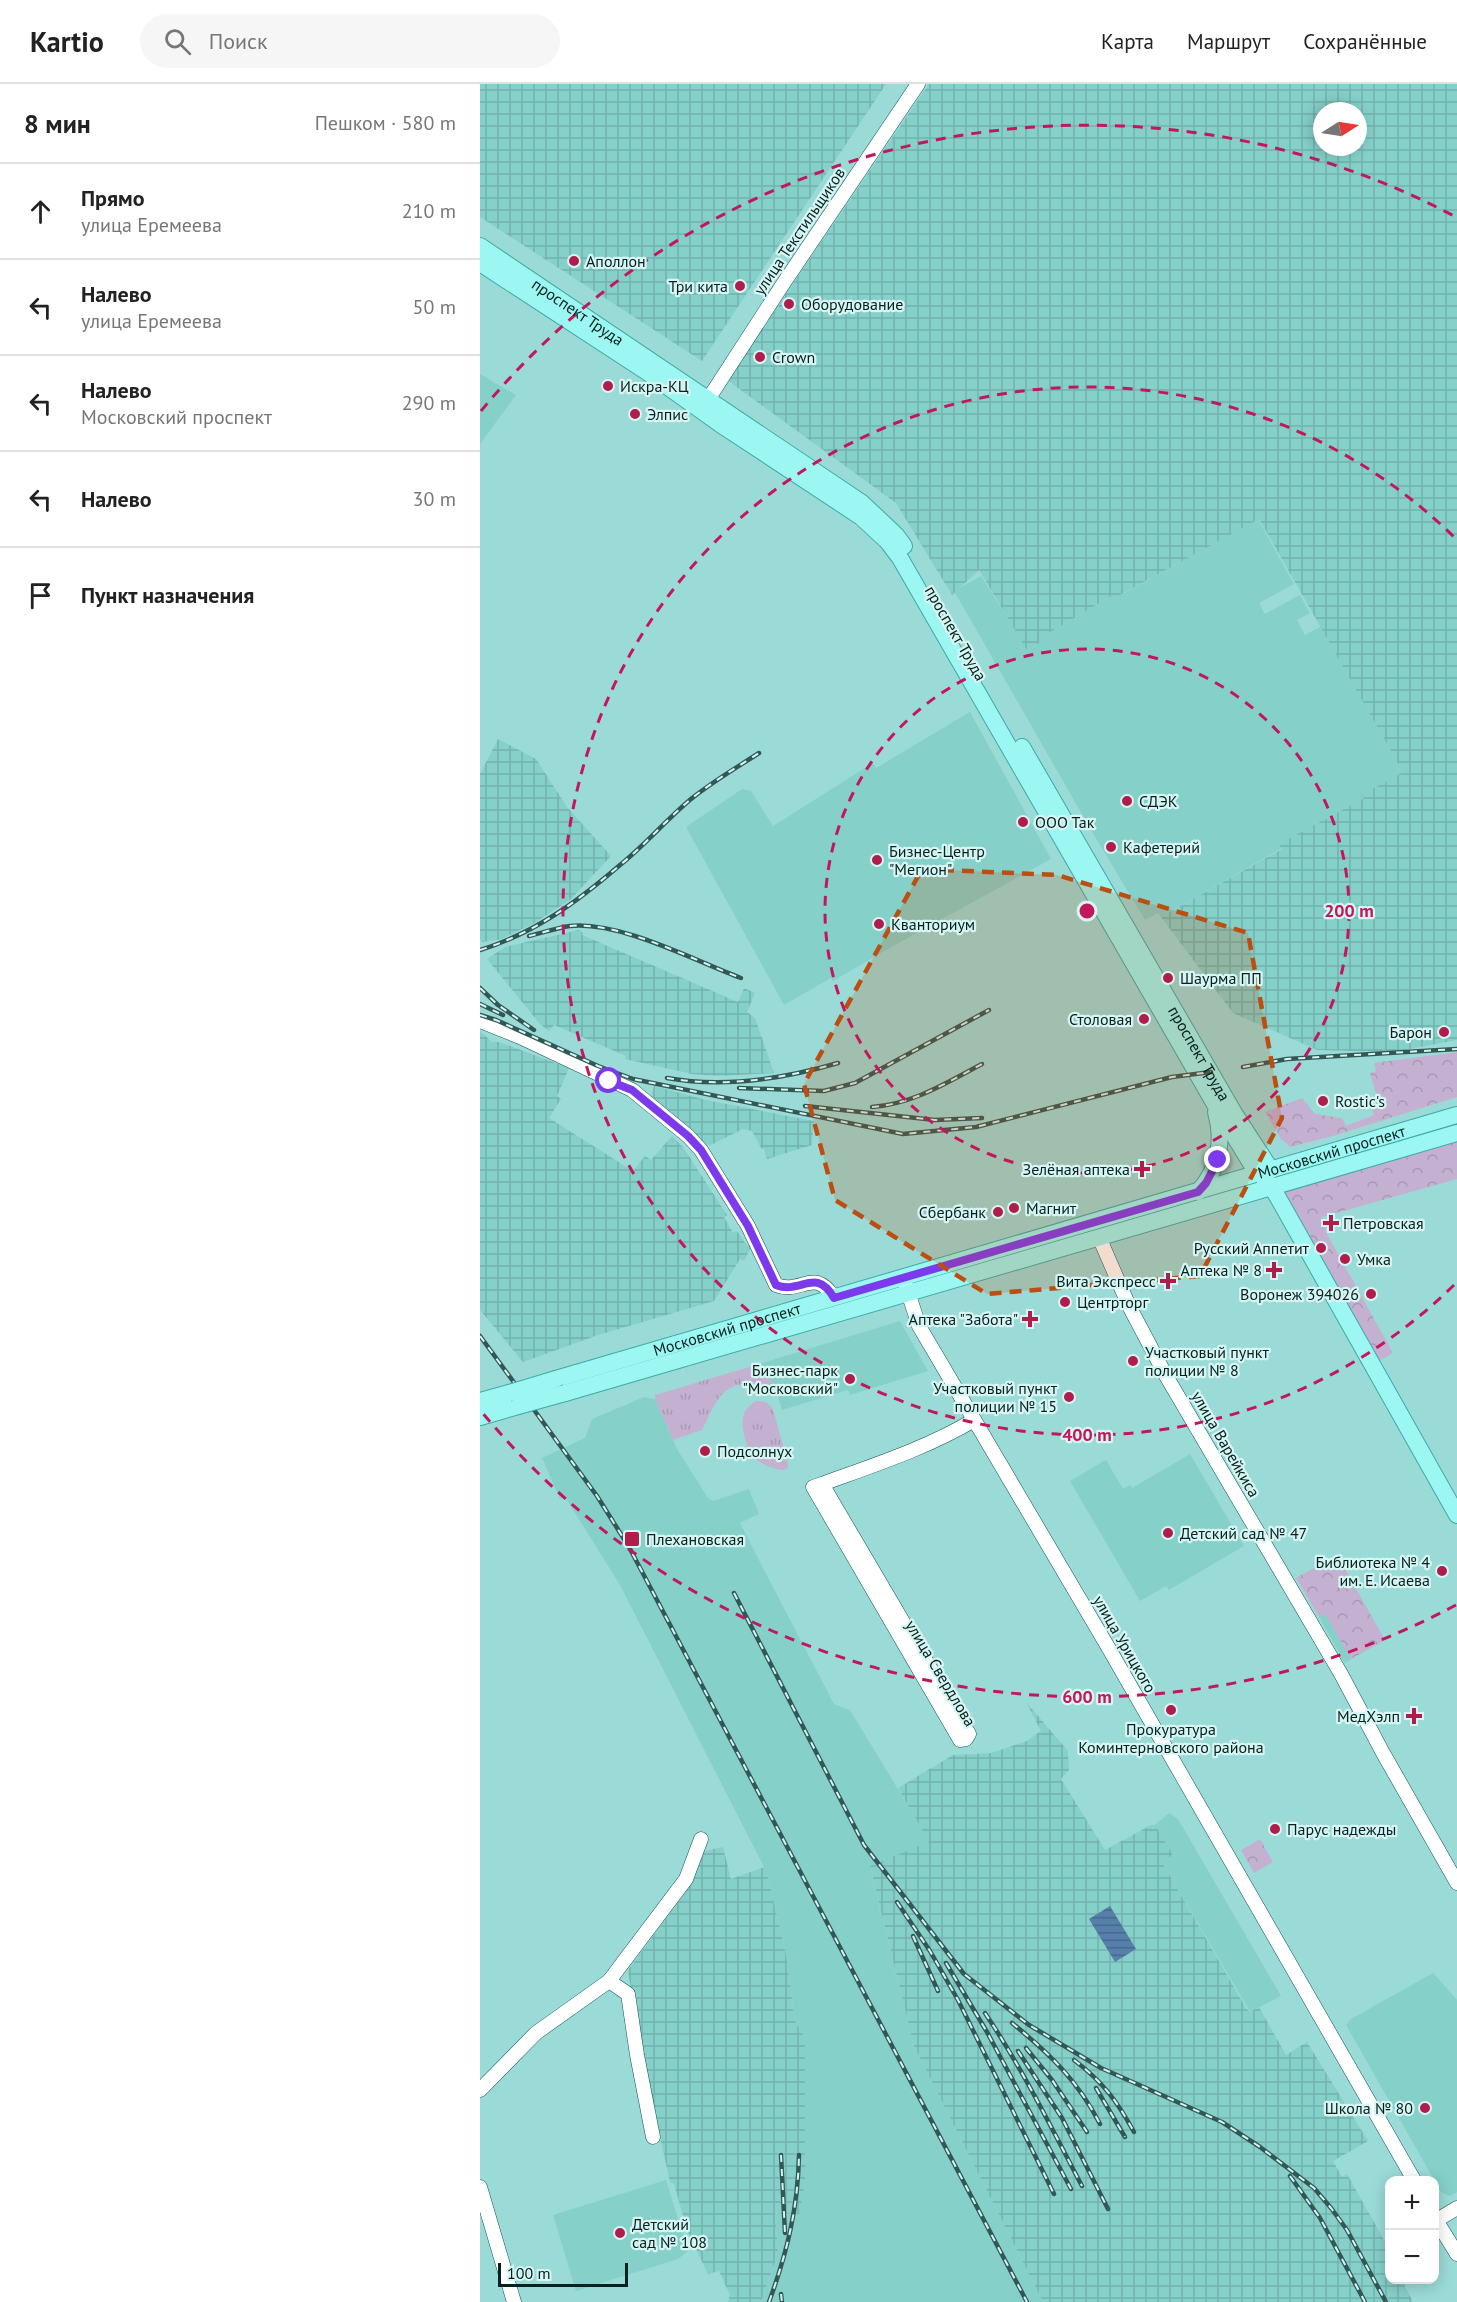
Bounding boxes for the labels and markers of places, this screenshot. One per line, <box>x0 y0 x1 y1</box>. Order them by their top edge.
place label: Аполлон <box>586 251 646 271</box>
marker: Аполлон <box>567 254 581 268</box>
place label: Три кита <box>669 276 728 296</box>
marker: Три кита <box>733 279 747 293</box>
place label: Оборудование <box>801 294 903 314</box>
marker: Оборудование <box>782 297 796 311</box>
place label: Crown <box>772 347 815 367</box>
marker: Crown <box>753 350 767 364</box>
place label: Искра-КЦ <box>620 376 689 396</box>
marker: Искра-КЦ <box>601 379 615 393</box>
place label: Элпис <box>647 404 688 424</box>
marker: Элпис <box>628 407 642 421</box>
place label: СДЭК <box>1139 791 1178 811</box>
marker: СДЭК <box>1120 794 1134 808</box>
place label: ООО Так <box>1035 812 1095 832</box>
marker: ООО Так <box>1016 815 1030 829</box>
place label: Кафетерий <box>1123 837 1200 857</box>
marker: Кафетерий <box>1104 840 1118 854</box>
place label: Бизнес-Центр "Мегион" <box>889 841 985 879</box>
marker: Бизнес-Центр "Мегион" <box>870 853 884 867</box>
centre of rings <box>1077 901 1097 921</box>
place label: Кванториум <box>891 914 975 934</box>
marker: Кванториум <box>872 917 886 931</box>
place label: Шаурма ПП <box>1180 968 1262 988</box>
marker: Шаурма ПП <box>1161 971 1175 985</box>
place label: Столовая <box>1069 1009 1132 1029</box>
marker: Столовая <box>1137 1012 1151 1026</box>
place label: Барон <box>1389 1022 1432 1042</box>
marker: Барон <box>1437 1025 1451 1039</box>
place label: Rostic's <box>1335 1091 1385 1111</box>
marker: Rostic's <box>1316 1094 1330 1108</box>
place label: Зелёная аптека <box>1023 1159 1130 1179</box>
marker: Зелёная аптека <box>1135 1162 1149 1176</box>
place label: Магнит <box>1026 1198 1077 1218</box>
marker: Магнит <box>1007 1201 1021 1215</box>
place label: Сбербанк <box>919 1202 986 1222</box>
marker: Сбербанк <box>991 1205 1005 1219</box>
place label: Петровская <box>1343 1213 1424 1233</box>
marker: Петровская <box>1324 1216 1338 1230</box>
place label: Русский Аппетит <box>1194 1238 1310 1258</box>
marker: Русский Аппетит <box>1314 1241 1328 1255</box>
place label: Умка <box>1357 1249 1391 1269</box>
marker: Умка <box>1338 1252 1352 1266</box>
place label: Аптека № 8 <box>1181 1260 1262 1280</box>
marker: Аптека № 8 <box>1267 1263 1281 1277</box>
place label: Вита Экспресс <box>1056 1271 1156 1291</box>
marker: Вита Экспресс <box>1161 1274 1175 1288</box>
place label: Воронеж 394026 <box>1240 1284 1359 1304</box>
marker: Воронеж 394026 <box>1364 1287 1378 1301</box>
place label: Центрторг <box>1077 1292 1149 1312</box>
marker: Центрторг <box>1058 1295 1072 1309</box>
place label: Аптека "Забота" <box>909 1309 1018 1329</box>
marker: Аптека "Забота" <box>1023 1312 1037 1326</box>
place label: Участковый пункт полиции № 8 <box>1145 1342 1269 1380</box>
marker: Участковый пункт полиции № 8 <box>1126 1354 1140 1368</box>
place label: Бизнес-парк "Московский" <box>742 1360 838 1398</box>
marker: Бизнес-парк "Московский" <box>843 1372 857 1386</box>
place label: Участковый пункт полиции № 15 <box>933 1378 1058 1416</box>
marker: Участковый пункт полиции № 15 <box>1062 1390 1076 1404</box>
place label: Подсолнух <box>717 1441 792 1461</box>
marker: Подсолнух <box>698 1444 712 1458</box>
place label: Детский сад № 47 <box>1180 1523 1307 1543</box>
marker: Детский сад № 47 <box>1161 1526 1175 1540</box>
place label: Плехановская <box>646 1529 744 1549</box>
marker: Плехановская <box>623 1530 641 1548</box>
place label: Библиотека № 4 им. Е. Исаева <box>1315 1552 1430 1590</box>
marker: Библиотека № 4 им. Е. Исаева <box>1435 1564 1449 1578</box>
marker: Прокуратура Коминтерновского района <box>1164 1703 1178 1717</box>
place label: МедХэлп <box>1337 1706 1400 1726</box>
marker: МедХэлп <box>1405 1707 1423 1725</box>
place label: Прокуратура Коминтерновского района <box>1078 1719 1264 1757</box>
place label: Парус надежды <box>1287 1819 1396 1839</box>
marker: Парус надежды <box>1268 1822 1282 1836</box>
place label: Школа № 80 <box>1325 2098 1413 2118</box>
marker: Школа № 80 <box>1418 2101 1432 2115</box>
place label: Детский сад № 108 <box>632 2214 707 2252</box>
marker: Детский сад № 108 <box>613 2226 627 2240</box>

